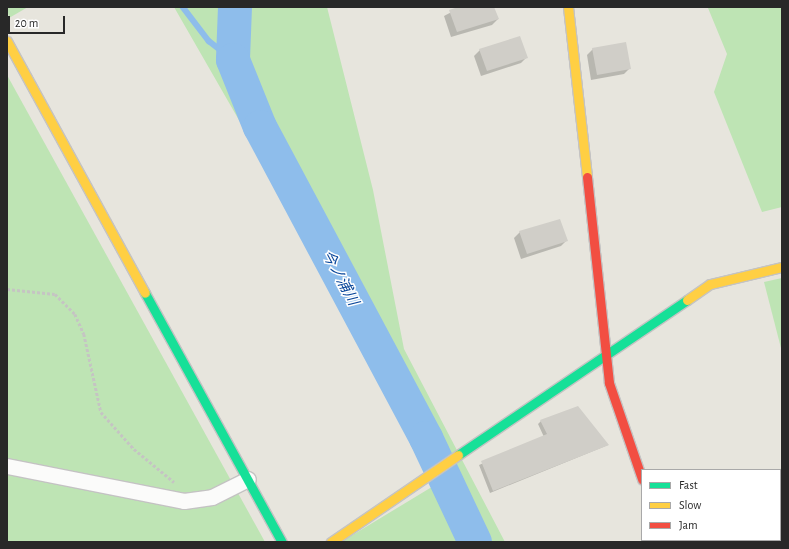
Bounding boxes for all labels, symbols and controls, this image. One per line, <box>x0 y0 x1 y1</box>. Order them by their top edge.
scale bar <box>10 8 67 34</box>
text: 20 m <box>15 17 38 29</box>
water label: 今ノ浦川 <box>318 247 362 309</box>
legend <box>641 469 781 541</box>
text: Fast <box>679 479 698 491</box>
text: Slow <box>679 499 701 511</box>
text: Jam <box>679 519 698 531</box>

